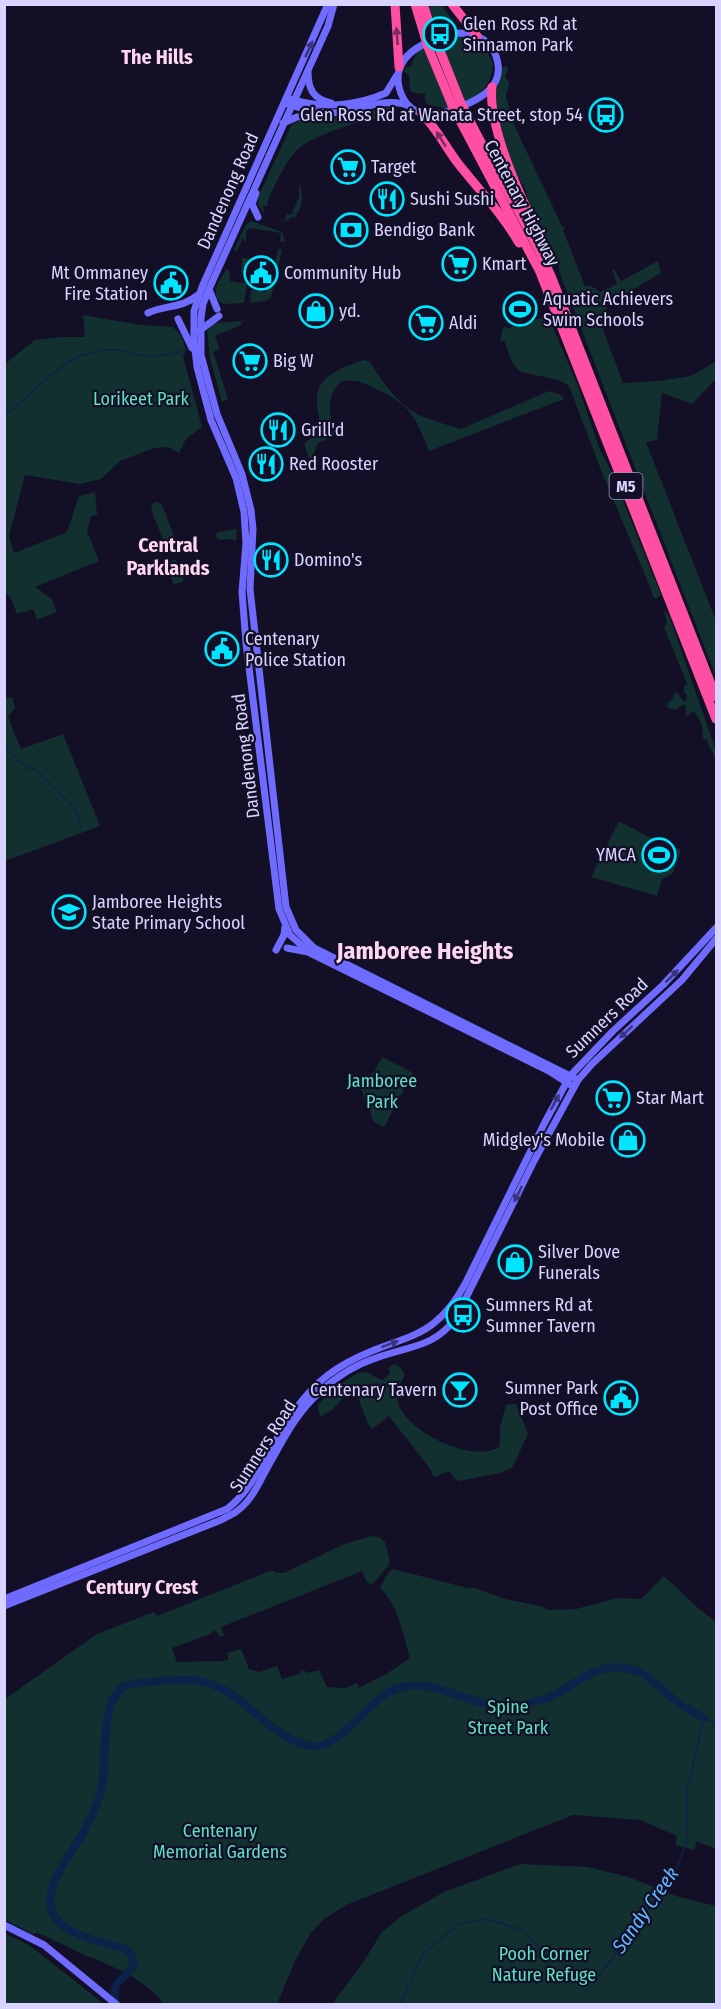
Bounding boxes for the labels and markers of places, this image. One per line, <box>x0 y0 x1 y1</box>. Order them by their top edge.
place label: Glen Ross Rd at Sinnamon Park <box>463 13 577 56</box>
bus stop icon: Glen Ross Rd at Sinnamon Park <box>422 16 458 52</box>
bus stop icon: Glen Ross Rd at Wanata Street, stop 54 <box>588 97 624 133</box>
place label: Glen Ross Rd at Wanata Street, stop 54 <box>300 104 583 126</box>
supermarket icon: Target <box>330 149 366 185</box>
place label: Target <box>371 156 416 178</box>
restaurant icon: Sushi Sushi <box>369 181 405 217</box>
place label: Sushi Sushi <box>410 188 494 210</box>
bank icon: Bendigo Bank <box>333 212 369 248</box>
place label: Bendigo Bank <box>374 219 475 241</box>
supermarket icon: Kmart <box>441 246 477 282</box>
place label: Kmart <box>482 253 526 275</box>
public building icon: Community Hub <box>243 255 279 291</box>
place label: Mt Ommaney Fire Station <box>51 262 148 305</box>
place label: Community Hub <box>284 262 401 284</box>
public building icon: Mt Ommaney Fire Station <box>153 265 189 301</box>
place label: Aquatic Achievers Swim Schools <box>543 288 674 331</box>
sports icon: Aquatic Achievers Swim Schools <box>502 291 538 327</box>
shop icon: yd. <box>298 293 334 329</box>
place label: yd. <box>339 300 361 322</box>
supermarket icon: Aldi <box>408 305 444 341</box>
place label: Aldi <box>449 312 477 334</box>
supermarket icon: Big W <box>232 343 268 379</box>
place label: Big W <box>273 350 314 372</box>
restaurant icon: Grill'd <box>260 412 296 448</box>
place label: Grill'd <box>301 419 344 441</box>
restaurant icon: Red Rooster <box>248 446 284 482</box>
place label: Red Rooster <box>289 453 379 475</box>
restaurant icon: Domino's <box>253 542 289 578</box>
place label: Domino's <box>294 549 363 571</box>
place label: Centenary Police Station <box>245 628 346 671</box>
public building icon: Centenary Police Station <box>204 631 240 667</box>
sports icon: YMCA <box>641 837 677 873</box>
place label: YMCA <box>596 844 637 866</box>
place label: Jamboree Heights State Primary School <box>92 891 245 934</box>
school or university icon: Jamboree Heights State Primary School <box>51 894 87 930</box>
supermarket icon: Star Mart <box>595 1080 631 1116</box>
place label: Star Mart <box>636 1087 704 1109</box>
shop icon: Midgley's Mobile <box>610 1122 646 1158</box>
place label: Midgley's Mobile <box>483 1129 605 1151</box>
place label: Silver Dove Funerals <box>538 1241 620 1284</box>
shop icon: Silver Dove Funerals <box>497 1244 533 1280</box>
place label: Sumners Rd at Sumner Tavern <box>486 1294 596 1337</box>
bus stop icon: Sumners Rd at Sumner Tavern <box>445 1297 481 1333</box>
bar icon: Centenary Tavern <box>442 1372 478 1408</box>
place label: Sumner Park Post Office <box>505 1377 599 1420</box>
place label: Centenary Tavern <box>310 1379 437 1401</box>
public building icon: Sumner Park Post Office <box>603 1380 639 1416</box>

